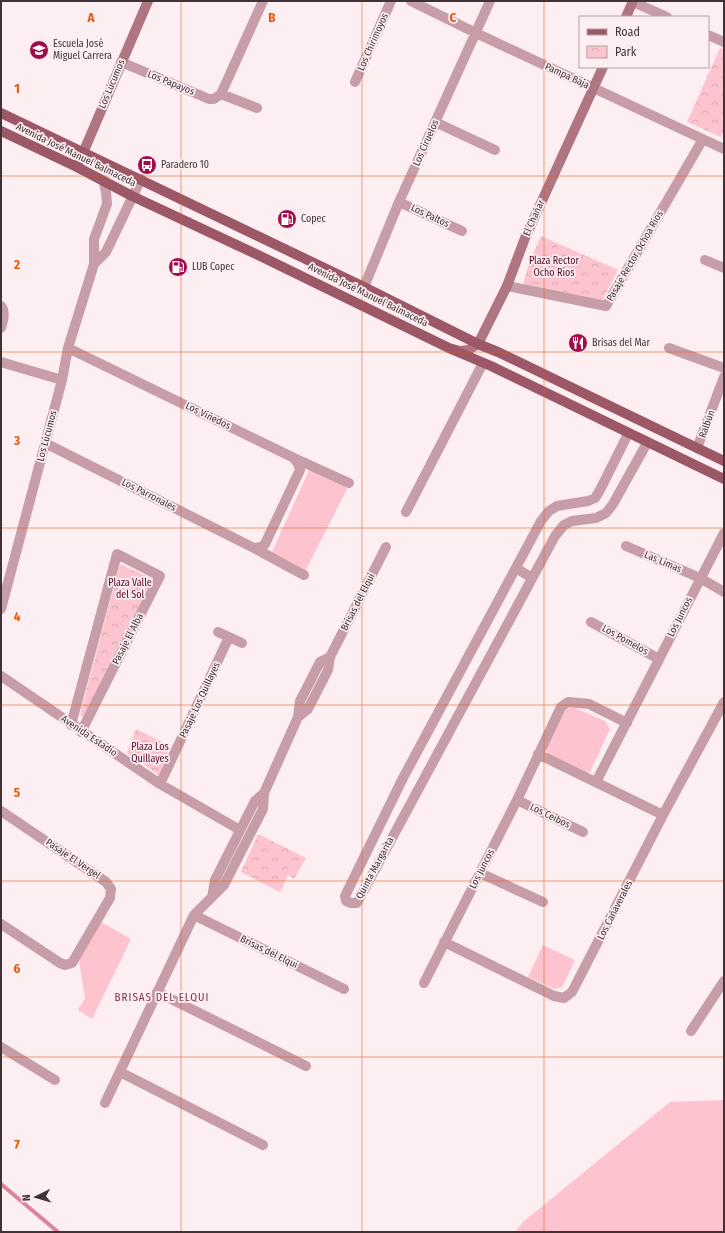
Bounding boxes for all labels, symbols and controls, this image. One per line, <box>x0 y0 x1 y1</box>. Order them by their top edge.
text: A <box>86 10 95 25</box>
text: B <box>268 10 276 25</box>
text: C <box>450 10 457 25</box>
street label: Los Chirimoyos <box>355 11 391 73</box>
legend <box>579 16 709 68</box>
text: Road <box>615 25 640 39</box>
place label: Escuela José Miguel Carrera <box>53 38 112 62</box>
school or university icon: Escuela José Miguel Carrera <box>28 39 50 61</box>
text: Park <box>615 45 637 59</box>
street label: Los Lúcumos <box>95 57 128 110</box>
street label: Pampa Baja <box>543 61 591 92</box>
street label: Los Papayos <box>146 68 196 98</box>
text: 1 <box>14 81 20 96</box>
street label: Los Ciruelos <box>410 118 442 168</box>
street label: Avenida José Manuel Balmaceda <box>14 121 138 189</box>
bus stop icon: Paradero 10 <box>136 154 158 176</box>
place label: Paradero 10 <box>161 159 209 171</box>
street label: El Chañar <box>521 198 548 238</box>
street label: Los Paltos <box>409 202 451 230</box>
fuel station icon: Copec <box>276 208 298 230</box>
street label: Pasaje Rector Ochoa Ríos <box>603 208 666 304</box>
place label: Copec <box>301 213 326 225</box>
park label: Plaza Rector Ocho Ríos <box>529 255 580 279</box>
fuel station icon: LUB Copec <box>167 256 189 278</box>
text: 2 <box>13 257 20 272</box>
place label: LUB Copec <box>192 261 235 273</box>
street label: Avenida José Manuel Balmaceda <box>306 261 430 329</box>
restaurant icon: Brisas del Mar <box>567 332 589 354</box>
place label: Brisas del Mar <box>592 337 650 349</box>
street label: Los Viñedos <box>183 400 233 432</box>
street label: Ralbún <box>696 408 718 440</box>
street label: Los Lúcumos <box>33 409 60 463</box>
text: 3 <box>13 433 20 448</box>
street label: Los Parronales <box>120 476 178 514</box>
street label: Las Limas <box>642 549 684 575</box>
street label: Brisas del Elqui <box>338 571 378 633</box>
park label: Plaza Valle del Sol <box>108 577 152 601</box>
street label: Los Juncos <box>665 595 695 639</box>
text: 4 <box>14 609 21 624</box>
street label: Pasaje El Alba <box>110 611 146 667</box>
street label: Los Pomelos <box>600 622 650 658</box>
street label: Pasaje Los Quillayes <box>177 660 223 740</box>
street label: Avenida Estadio <box>59 713 119 759</box>
park label: Plaza Los Quillayes <box>131 741 169 765</box>
text: 5 <box>14 785 20 800</box>
street label: Los Ceibos <box>528 801 572 831</box>
street label: Quinta Margarita <box>354 835 396 901</box>
street label: Pasaje El Vergel <box>43 836 103 882</box>
street label: Los Juncos <box>467 847 497 891</box>
street label: Los Cañaverales <box>595 878 635 942</box>
street label: Brisas del Elqui <box>238 933 300 971</box>
text: 6 <box>14 961 21 976</box>
district label: BRISAS DEL ELQUI <box>115 991 209 1004</box>
text: 7 <box>14 1137 20 1152</box>
north arrow <box>16 1177 56 1217</box>
text: N <box>20 1194 33 1202</box>

